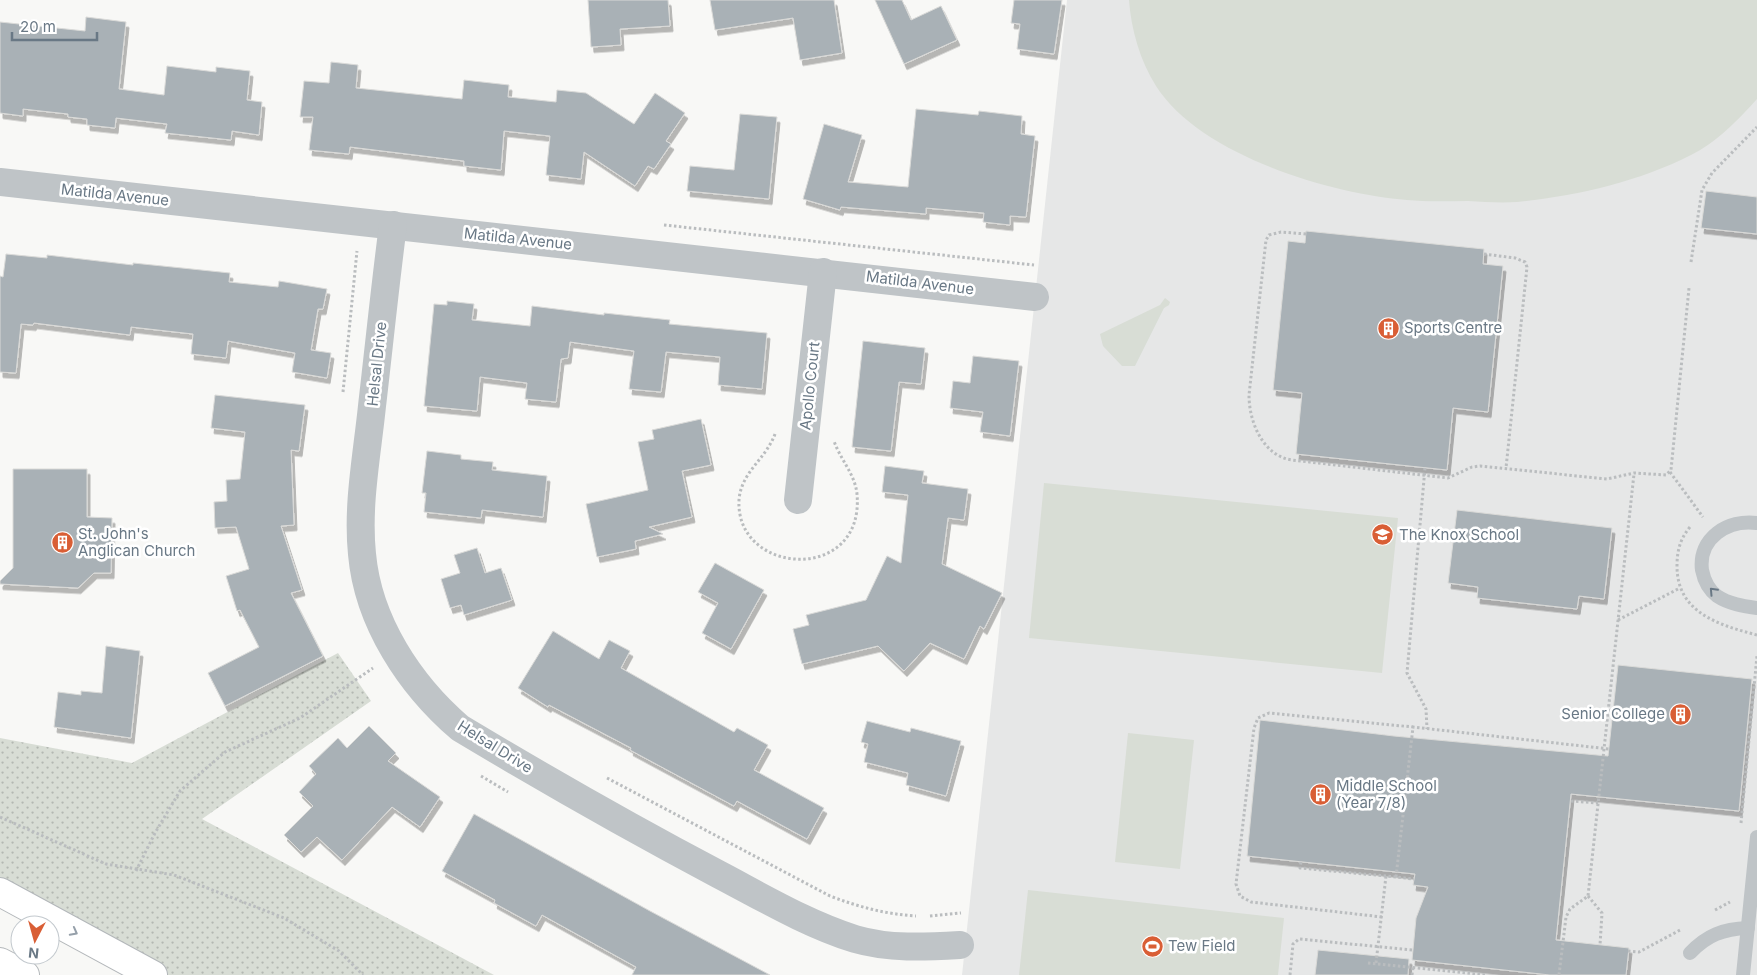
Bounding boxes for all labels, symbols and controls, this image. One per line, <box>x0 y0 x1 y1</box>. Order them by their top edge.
scale bar <box>12 10 98 42</box>
text: 20 m <box>20 17 56 36</box>
street label: Matilda Avenue <box>60 179 170 210</box>
street label: Matilda Avenue <box>463 223 573 254</box>
street label: Matilda Avenue <box>865 266 975 299</box>
building icon: Sports Centre <box>1376 316 1400 340</box>
place label: Sports Centre <box>1404 318 1502 337</box>
street label: Helsal Drive <box>363 321 390 407</box>
street label: Apollo Court <box>795 341 824 431</box>
school or university icon: The Knox School <box>1371 523 1395 547</box>
place label: St. John's Anglican Church <box>78 524 195 560</box>
place label: The Knox School <box>1399 525 1519 544</box>
building icon: St. John's Anglican Church <box>50 531 74 555</box>
one-way arrow <box>1710 587 1719 596</box>
building icon: Senior College <box>1669 702 1693 726</box>
place label: Senior College <box>1561 704 1665 723</box>
street label: Helsal Drive <box>454 716 536 777</box>
place label: Middle School (Year 7/8) <box>1336 776 1437 812</box>
building icon: Middle School (Year 7/8) <box>1308 783 1332 807</box>
north arrow <box>10 915 60 965</box>
one-way arrow <box>68 926 77 936</box>
sports icon: Tew Field <box>1140 934 1164 958</box>
place label: Tew Field <box>1168 936 1236 955</box>
text: N <box>27 944 40 962</box>

